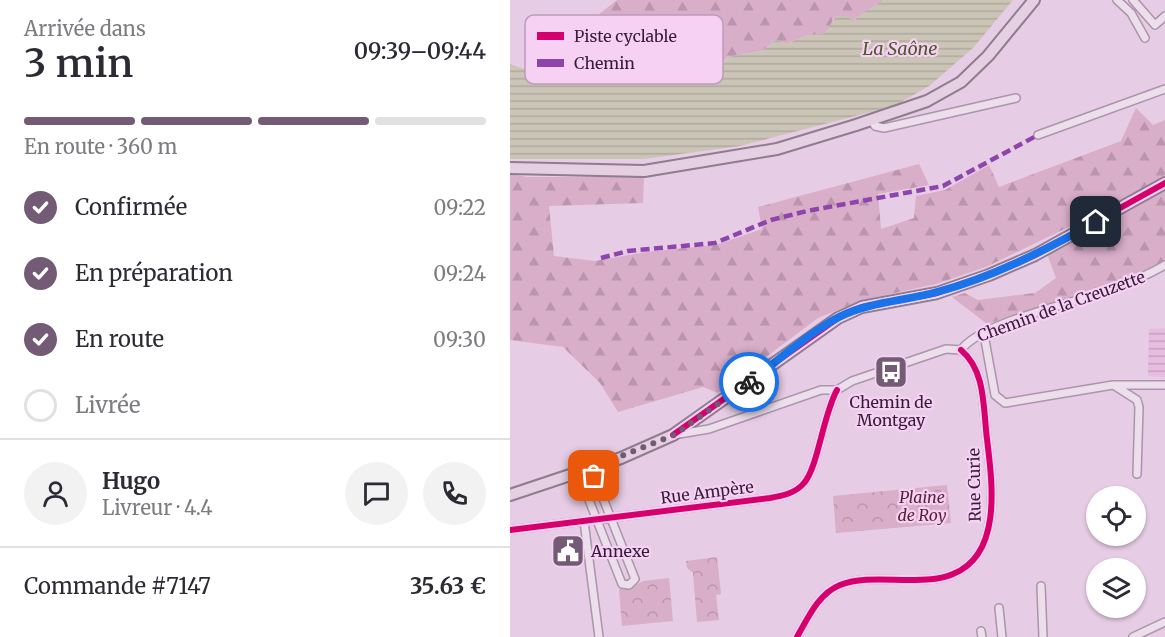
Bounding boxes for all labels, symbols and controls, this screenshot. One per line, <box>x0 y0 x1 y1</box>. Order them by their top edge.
legend <box>525 15 723 84</box>
text: Arrivée dans <box>24 16 146 41</box>
text: Piste cyclable <box>574 26 677 46</box>
text: 09:39–09:44 <box>354 37 486 65</box>
water label: La Saône <box>863 37 937 60</box>
text: 3 min <box>24 39 133 88</box>
text: Chemin <box>574 53 635 73</box>
text: En route · 360 m <box>24 134 177 159</box>
icon: check <box>24 191 57 224</box>
text: Confirmée <box>75 193 187 221</box>
text: 09:22 <box>433 195 486 220</box>
pin <box>1070 196 1121 247</box>
icon: home <box>1079 205 1112 238</box>
icon: check <box>24 257 57 290</box>
text: En préparation <box>75 259 233 287</box>
text: 09:24 <box>433 261 486 286</box>
street label: Chemin de la Creuzette <box>974 266 1148 346</box>
icon: check <box>24 323 57 356</box>
text: En route <box>75 325 164 353</box>
text: 09:30 <box>433 327 486 352</box>
courier <box>719 352 779 412</box>
bus stop icon: Chemin de Montgay <box>873 354 909 390</box>
icon: bike <box>733 366 766 399</box>
text: Livrée <box>75 391 141 419</box>
place label: Chemin de Montgay <box>850 392 932 430</box>
street label: Rue Curie <box>963 448 985 522</box>
pin <box>568 450 619 501</box>
icon: bag <box>577 459 610 492</box>
button: person <box>24 462 87 525</box>
button: chat <box>345 462 408 525</box>
button: phone <box>423 462 486 525</box>
text: Hugo <box>102 467 160 495</box>
street label: Rue Ampère <box>659 476 755 508</box>
map controls <box>1086 486 1146 618</box>
button: locate <box>1086 486 1146 546</box>
park label: Plaine de Roy <box>898 487 947 525</box>
text: Livreur · 4.4 <box>102 495 213 520</box>
public building icon: Annexe <box>550 533 586 569</box>
place label: Annexe <box>590 541 650 561</box>
button: layers <box>1086 558 1146 618</box>
text: Commande #7147 <box>24 572 211 600</box>
text: 35.63 € <box>410 572 486 600</box>

